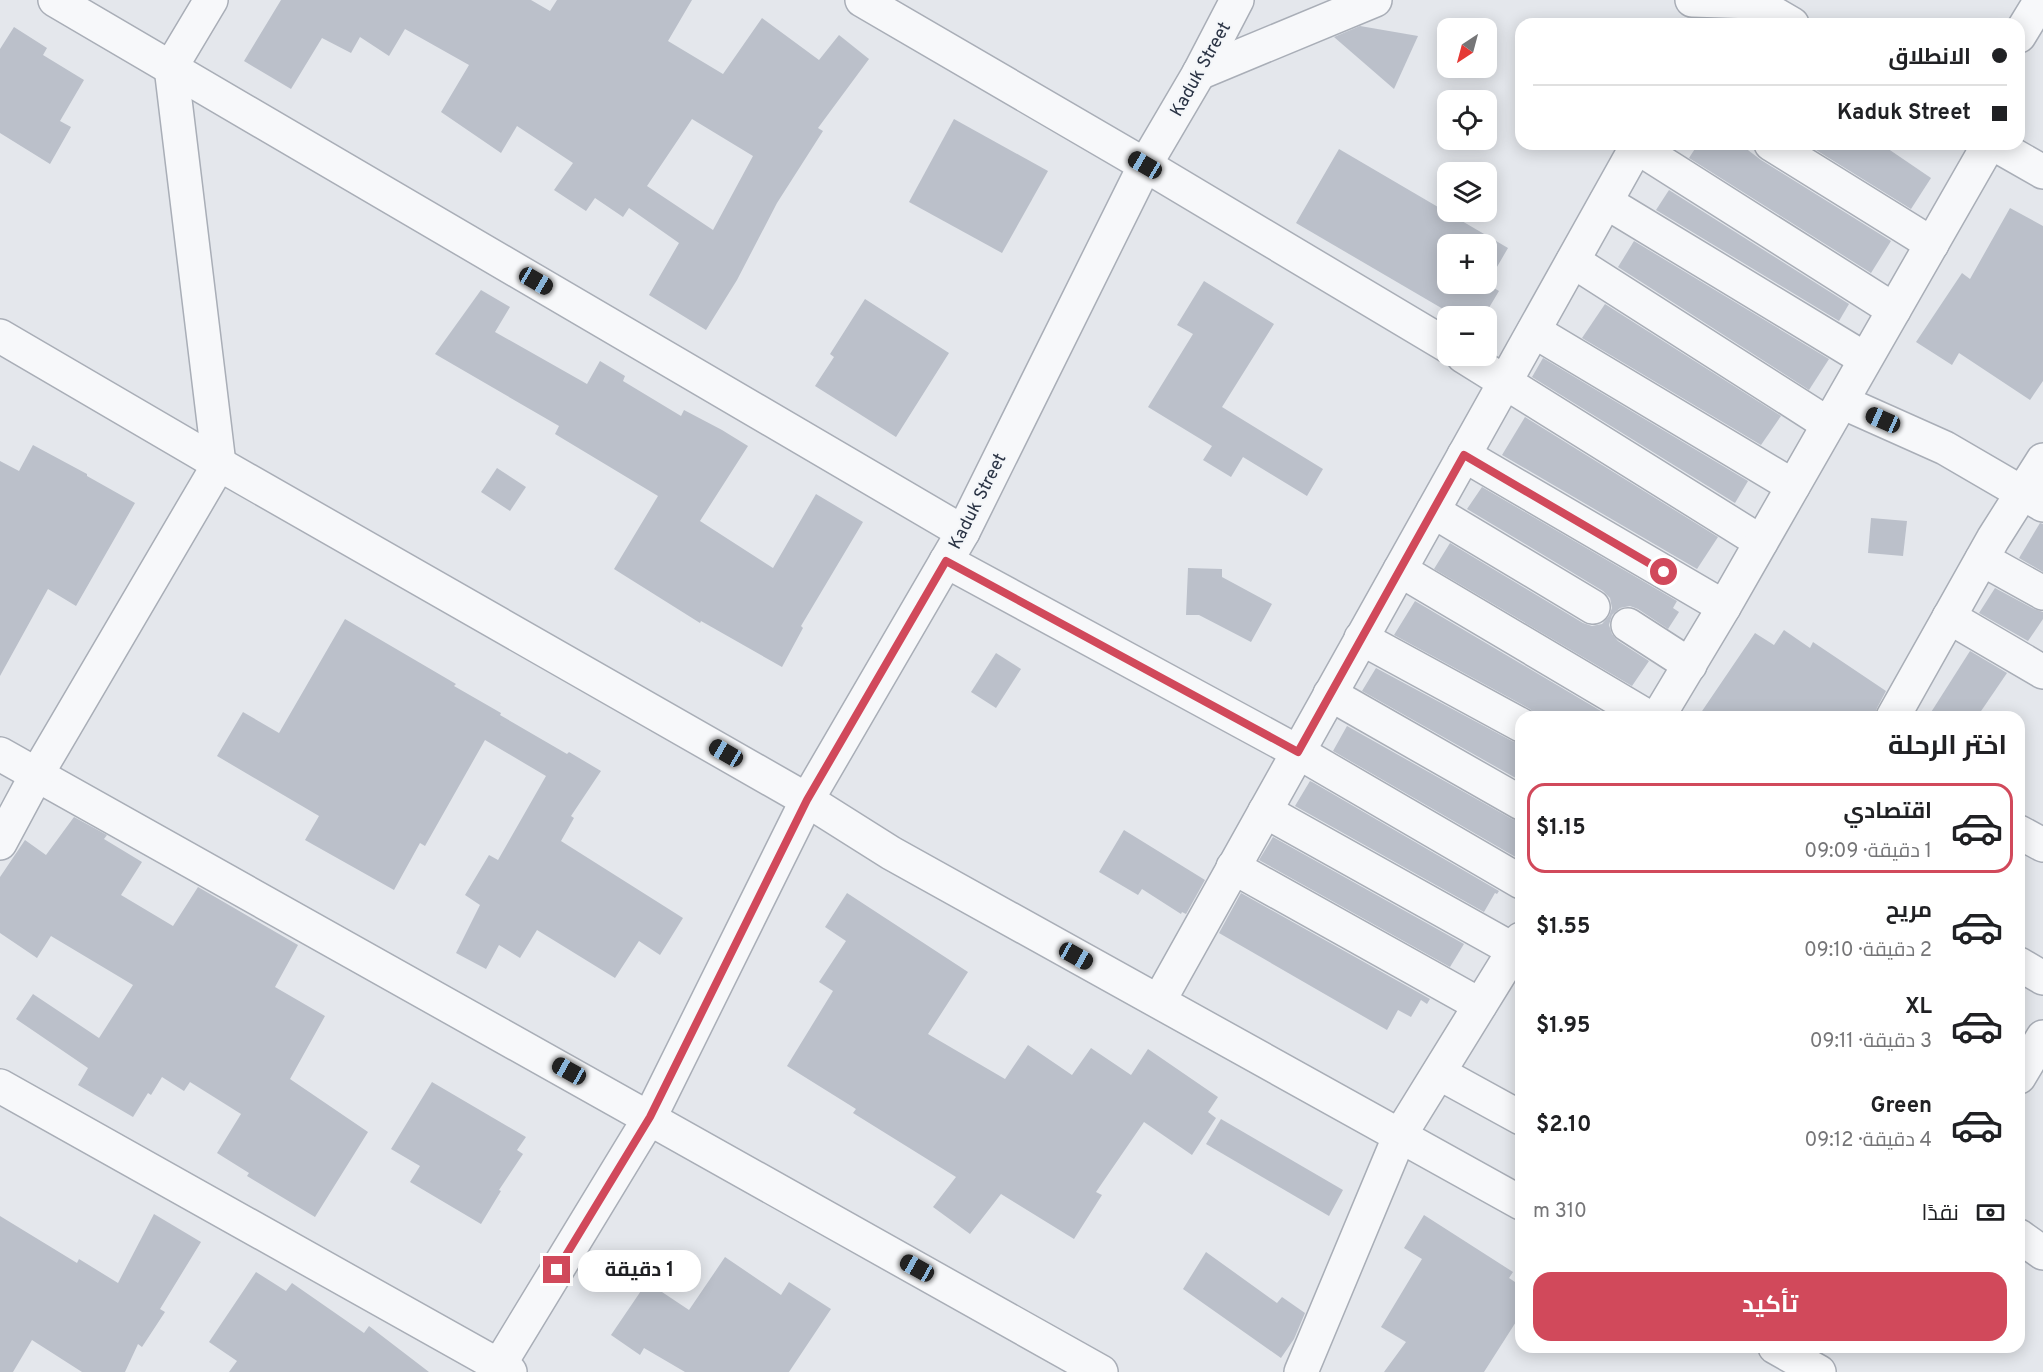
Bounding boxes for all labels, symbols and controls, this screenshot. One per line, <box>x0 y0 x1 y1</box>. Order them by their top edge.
street label: Kaduk Street <box>1166 18 1237 121</box>
north arrow <box>1437 18 1497 78</box>
map controls <box>1437 18 1497 366</box>
text: الانطلاق <box>1888 45 1971 72</box>
button: locate <box>1437 90 1497 150</box>
text: Kaduk Street <box>1837 100 1971 127</box>
car <box>1125 148 1165 182</box>
button: layers <box>1437 162 1497 222</box>
button: + <box>1437 234 1497 294</box>
car <box>516 264 556 298</box>
button: − <box>1437 306 1497 366</box>
car <box>1863 404 1903 436</box>
street label: Kaduk Street <box>944 450 1012 554</box>
route start <box>1650 558 1677 585</box>
text: اختر الرحلة <box>1888 730 2007 764</box>
car <box>706 736 746 770</box>
text: اقتصادي <box>1843 799 1932 826</box>
icon: car <box>1950 801 2004 855</box>
text: $1.15 <box>1536 815 1586 842</box>
text: 1 دقيقة · 09:09 <box>1804 839 1932 865</box>
text: مريح <box>1886 898 1932 925</box>
icon: car <box>1950 900 2004 954</box>
text: $1.55 <box>1536 914 1590 941</box>
text: 2 دقيقة · 09:10 <box>1804 938 1932 964</box>
car <box>1056 939 1096 973</box>
text: XL <box>1905 994 1932 1021</box>
icon: car <box>1950 999 2004 1053</box>
text: $1.95 <box>1536 1013 1591 1040</box>
text: 3 دقيقة · 09:11 <box>1810 1029 1932 1055</box>
car <box>549 1054 589 1088</box>
text: Green <box>1870 1093 1932 1120</box>
icon: car <box>1950 1098 2004 1152</box>
text: $2.10 <box>1536 1112 1591 1139</box>
text: 4 دقيقة · 09:12 <box>1804 1128 1932 1154</box>
icon: cash <box>1974 1196 2007 1229</box>
text: 310 m <box>1533 1199 1587 1225</box>
text: نقدًا <box>1921 1201 1959 1228</box>
callout: 1 دقيقة <box>578 1249 701 1291</box>
car <box>897 1251 937 1285</box>
route end <box>543 1256 570 1283</box>
text: 1 دقيقة <box>605 1258 674 1284</box>
button: تأكيد <box>1533 1272 2007 1341</box>

